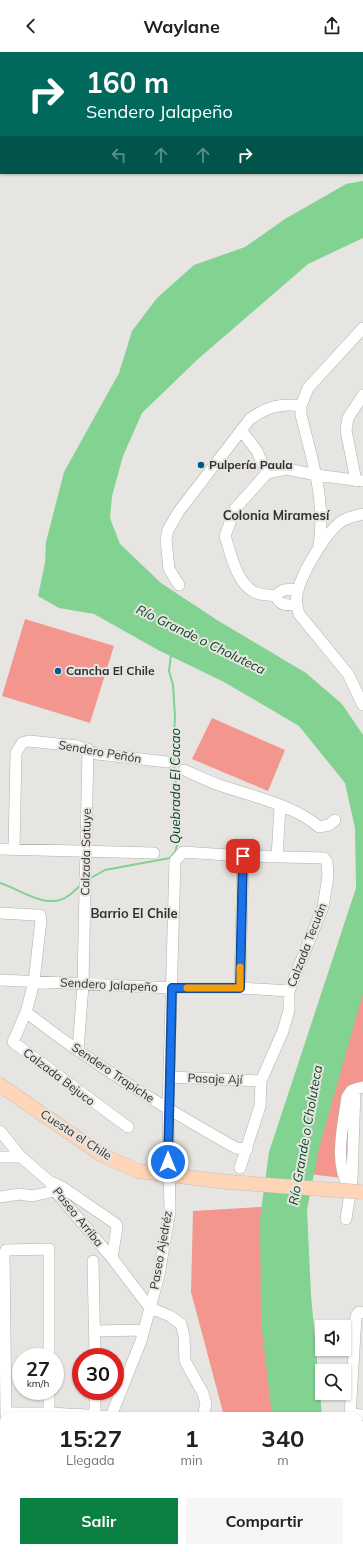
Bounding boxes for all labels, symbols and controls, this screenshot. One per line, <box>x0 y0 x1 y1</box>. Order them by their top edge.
icon: back <box>20 15 42 37</box>
text: Waylane <box>143 15 220 38</box>
icon: share <box>321 15 343 37</box>
text: 160 m <box>86 65 169 100</box>
icon: right <box>20 68 72 120</box>
text: Sendero Jalapeño <box>86 100 233 123</box>
icon: left <box>108 144 130 166</box>
icon: ahead <box>150 144 172 166</box>
icon: ahead <box>192 144 214 166</box>
icon: right <box>234 144 256 166</box>
place label: Pulpería Paula <box>209 457 293 472</box>
marker: Pulpería Paula <box>196 460 206 470</box>
district label: Colonia Miramesí <box>223 507 331 523</box>
water label: Río Grande o Choluteca <box>134 601 268 677</box>
place label: Cancha El Chile <box>66 663 155 678</box>
marker: Cancha El Chile <box>53 666 63 676</box>
water label: Quebrada El Cacao <box>167 728 183 844</box>
street label: Sendero Peñón <box>57 737 143 766</box>
street label: Calzada Satuye <box>77 808 94 896</box>
pin <box>226 839 260 873</box>
icon: arrive <box>232 845 254 867</box>
street label: Calzada Tecuán <box>284 901 329 989</box>
district label: Barrio El Chile <box>90 905 178 921</box>
street label: Sendero Jalapeño <box>60 974 158 995</box>
street label: Sendero Trapiche <box>69 1039 157 1106</box>
street label: Calzada Bejuco <box>20 1045 98 1109</box>
water label: Río Grande o Choluteca <box>285 1064 325 1206</box>
street label: Pasaje Ají <box>187 1070 244 1087</box>
street label: Cuesta el Chile <box>38 1106 115 1163</box>
position arrow <box>147 1141 189 1183</box>
street label: Paseo Arriba <box>50 1184 107 1249</box>
street label: Paseo Ajedréz <box>146 1209 175 1290</box>
map controls <box>315 1320 351 1400</box>
button: sound <box>315 1320 351 1356</box>
speed limit sign: 30 <box>72 1348 124 1400</box>
text: 27 <box>26 1356 50 1381</box>
button: search <box>315 1364 351 1400</box>
text: km/h <box>27 1377 49 1390</box>
text: 15:27 <box>59 1423 122 1453</box>
text: 1 <box>184 1423 199 1453</box>
text: 340 <box>261 1423 304 1453</box>
text: Llegada <box>66 1452 115 1468</box>
text: min <box>181 1452 203 1468</box>
text: m <box>277 1452 289 1468</box>
button: Salir <box>20 1498 178 1544</box>
button: Compartir <box>186 1498 343 1544</box>

